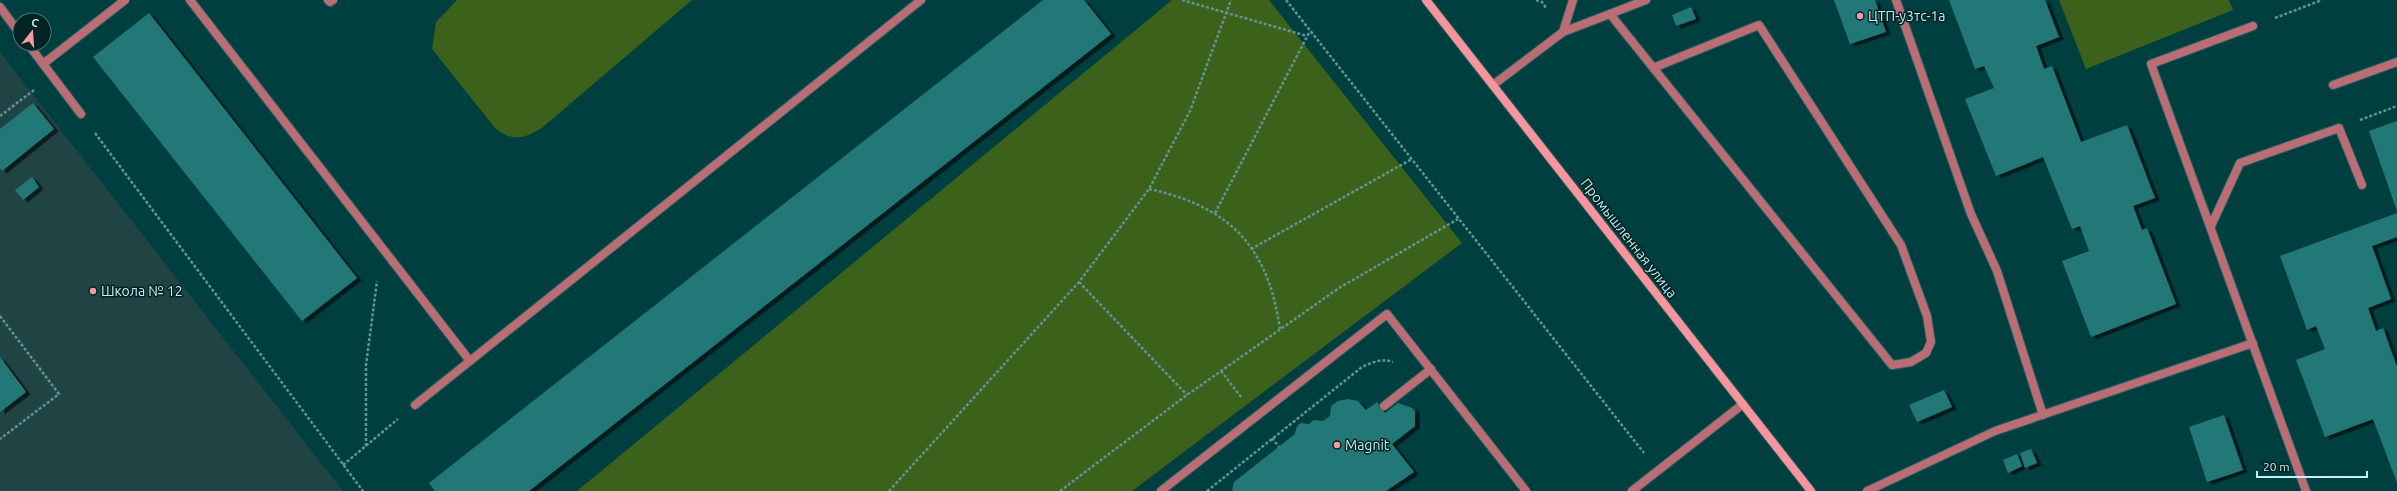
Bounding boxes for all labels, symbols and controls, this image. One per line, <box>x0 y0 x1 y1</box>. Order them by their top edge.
place label: ЦТП-у3тс-1а <box>1868 8 1946 24</box>
marker: ЦТП-у3тс-1а <box>1855 11 1865 21</box>
north arrow <box>12 12 52 52</box>
text: С <box>30 16 40 29</box>
street label: Промышленная улица <box>1578 175 1680 301</box>
place label: Школа № 12 <box>101 283 183 299</box>
marker: Школа № 12 <box>88 286 98 296</box>
place label: Magnit <box>1345 437 1390 453</box>
marker: Magnit <box>1332 440 1342 450</box>
scale bar <box>2257 453 2367 479</box>
text: 20 m <box>2263 460 2290 473</box>

